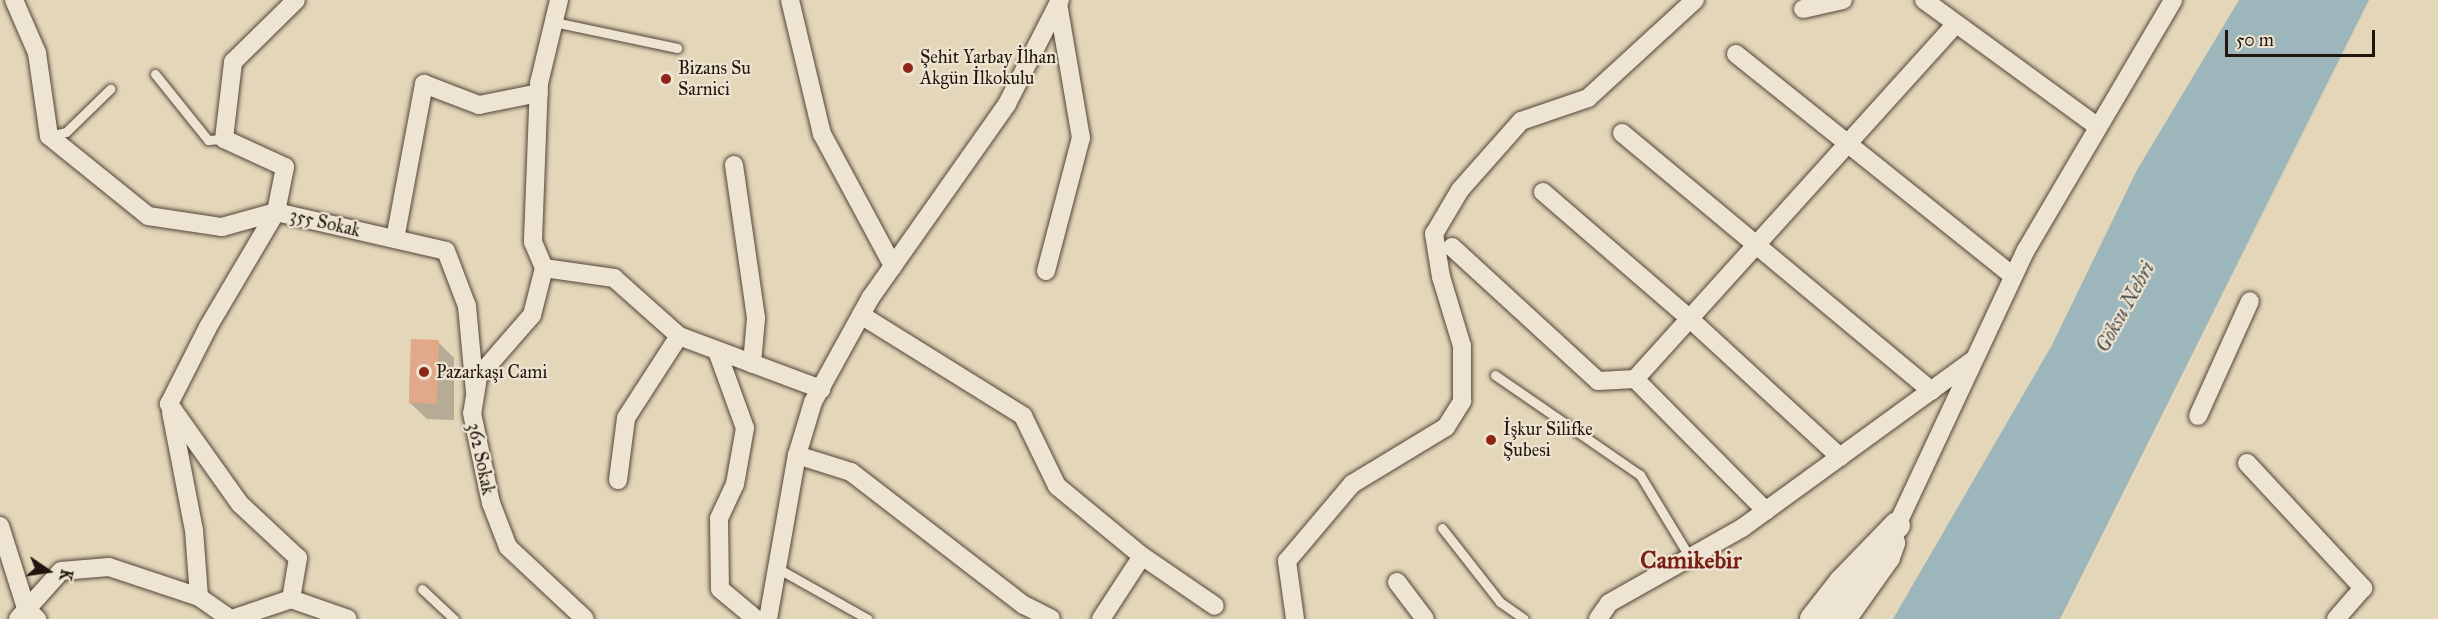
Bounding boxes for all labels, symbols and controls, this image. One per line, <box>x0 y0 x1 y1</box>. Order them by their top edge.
scale bar <box>2228 18 2378 56</box>
text: 50 m <box>2236 29 2274 51</box>
place label: Şehit Yarbay İlhan Akgün İlkokulu <box>920 47 1056 90</box>
place label: Bizans Su Sarnici <box>678 58 751 100</box>
marker: Şehit Yarbay İlhan Akgün İlkokulu <box>901 61 915 75</box>
marker: Bizans Su Sarnici <box>659 72 673 86</box>
street label: 355 Sokak <box>288 204 362 242</box>
water label: Göksu Nehri <box>2090 258 2160 356</box>
place label: Pazarkaşı Cami <box>436 361 547 383</box>
marker: Pazarkaşı Cami <box>417 365 431 379</box>
place label: İşkur Silifke Şubesi <box>1503 419 1593 462</box>
street label: 362 Sokak <box>463 421 499 497</box>
marker: İşkur Silifke Şubesi <box>1484 433 1498 447</box>
north arrow <box>18 541 78 601</box>
district label: Camikebir <box>1640 547 1742 575</box>
text: K <box>55 567 77 583</box>

